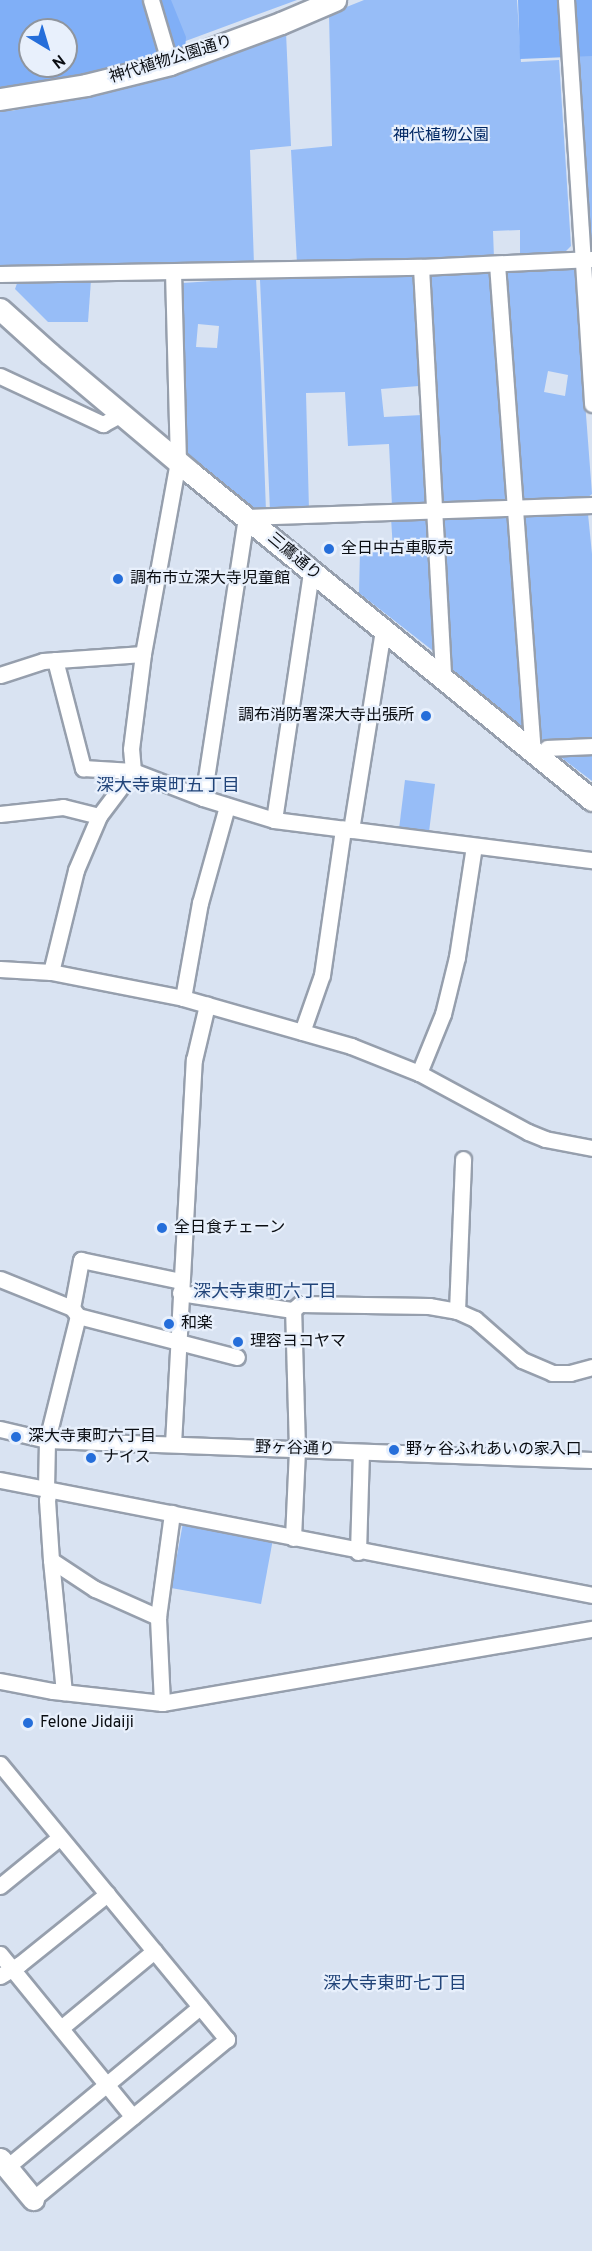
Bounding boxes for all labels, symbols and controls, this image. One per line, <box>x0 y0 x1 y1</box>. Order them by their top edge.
north arrow <box>18 18 78 78</box>
street label: 神代植物公園通り <box>107 32 235 88</box>
text: N <box>47 49 69 72</box>
park label: 神代植物公園 <box>393 126 489 146</box>
street label: 三鷹通り <box>263 529 325 585</box>
place label: 全日中古車販売 <box>341 539 453 559</box>
marker: 全日中古車販売 <box>322 542 336 556</box>
place label: 調布市立深大寺児童館 <box>130 569 290 589</box>
marker: 調布市立深大寺児童館 <box>111 572 125 586</box>
place label: 調布消防署深大寺出張所 <box>238 706 414 726</box>
marker: 調布消防署深大寺出張所 <box>419 709 433 723</box>
district label: 深大寺東町五丁目 <box>96 776 240 798</box>
place label: 全日食チェーン <box>174 1218 286 1238</box>
marker: 全日食チェーン <box>155 1221 169 1235</box>
district label: 深大寺東町六丁目 <box>193 1282 337 1304</box>
place label: 和楽 <box>181 1314 213 1334</box>
marker: 和楽 <box>162 1317 176 1331</box>
place label: 理容ヨコヤマ <box>250 1332 346 1352</box>
marker: 理容ヨコヤマ <box>231 1335 245 1349</box>
place label: 深大寺東町六丁目 <box>28 1427 156 1447</box>
marker: 深大寺東町六丁目 <box>9 1430 23 1444</box>
street label: 野ヶ谷通り <box>255 1438 335 1460</box>
place label: 野ヶ谷ふれあいの家入口 <box>406 1440 582 1460</box>
marker: 野ヶ谷ふれあいの家入口 <box>387 1443 401 1457</box>
place label: ナイス <box>103 1448 151 1468</box>
marker: ナイス <box>84 1451 98 1465</box>
place label: Felone Jidaiji <box>40 1713 134 1733</box>
marker: Felone Jidaiji <box>21 1716 35 1730</box>
district label: 深大寺東町七丁目 <box>323 1974 467 1996</box>

